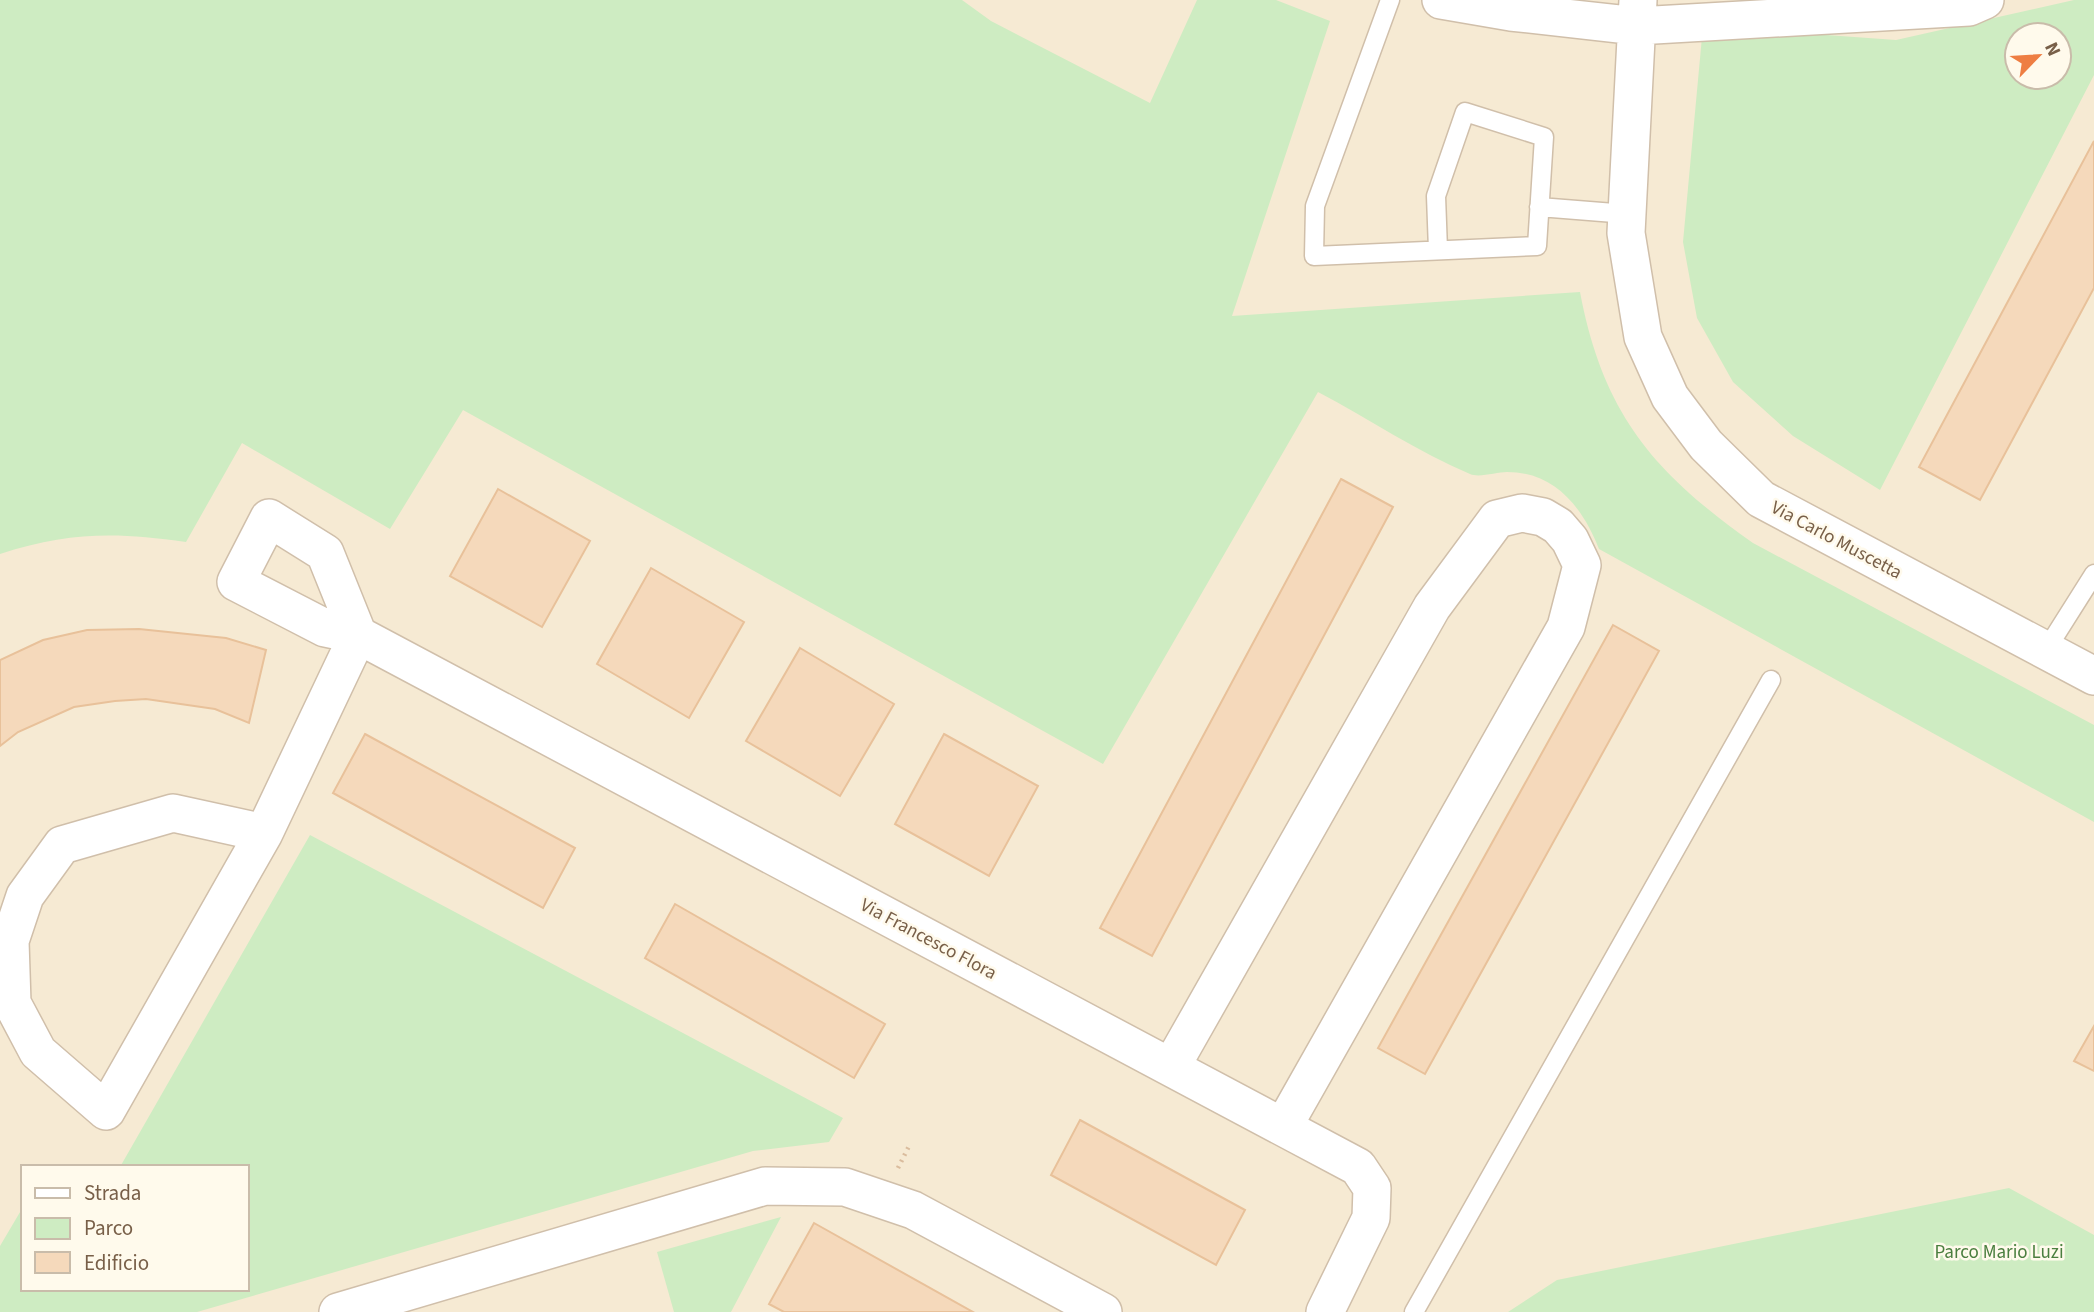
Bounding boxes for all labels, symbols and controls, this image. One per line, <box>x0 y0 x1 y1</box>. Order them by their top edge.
north arrow <box>2003 21 2073 91</box>
text: N <box>2037 38 2067 61</box>
street label: Via Carlo Muscetta <box>1766 494 1907 586</box>
street label: Via Francesco Flora <box>855 892 1001 987</box>
legend <box>21 1165 248 1291</box>
text: Strada <box>84 1178 141 1208</box>
text: Parco <box>84 1213 133 1243</box>
park label: Parco Mario Luzi <box>1934 1239 2064 1266</box>
text: Edificio <box>84 1248 149 1278</box>

